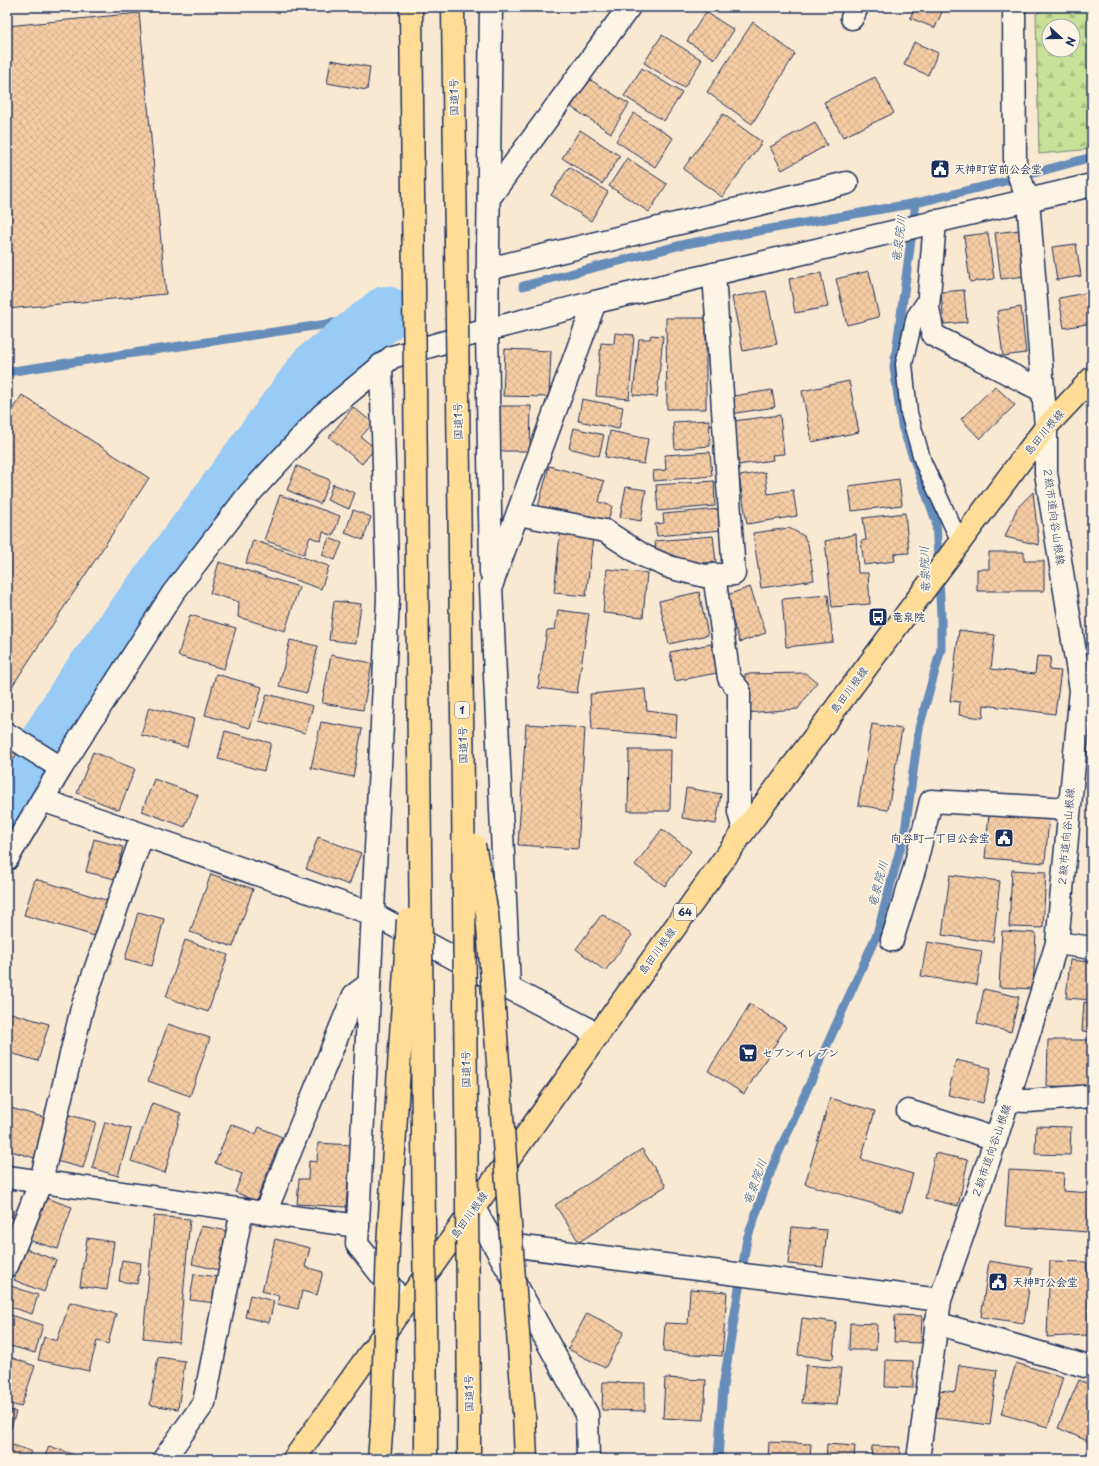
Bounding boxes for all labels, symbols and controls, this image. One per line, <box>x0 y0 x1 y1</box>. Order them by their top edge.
north arrow <box>1041 18 1081 58</box>
text: N <box>1061 35 1080 49</box>
street label: 国道1号 <box>445 78 462 116</box>
public building icon: 天神町宮前公会堂 <box>929 158 951 180</box>
place label: 天神町宮前公会堂 <box>954 160 1042 177</box>
water label: 竜泉院川 <box>886 214 910 264</box>
street label: 国道1号 <box>449 402 466 440</box>
street label: 島田川根線 <box>1019 405 1068 458</box>
street label: ２級市道向谷山根線 <box>1039 466 1070 566</box>
water label: 竜泉院川 <box>914 546 934 594</box>
bus stop icon: 竜泉院 <box>867 606 889 628</box>
place label: 竜泉院 <box>892 608 925 625</box>
street label: 島田川根線 <box>825 663 872 717</box>
road number: 1 <box>455 702 469 718</box>
street label: 国道1号 <box>454 726 471 764</box>
street label: ２級市道向谷山根線 <box>1053 787 1078 887</box>
public building icon: 向谷町一丁目公会堂 <box>993 827 1015 849</box>
place label: 向谷町一丁目公会堂 <box>891 829 990 846</box>
water label: 竜泉院川 <box>862 858 892 909</box>
road number: 64 <box>674 904 696 920</box>
street label: 島田川根線 <box>634 923 680 978</box>
supermarket icon: セブンイレブン <box>737 1042 759 1064</box>
place label: セブンイレブン <box>762 1044 839 1061</box>
street label: 国道1号 <box>457 1050 474 1088</box>
street label: ２級市道向谷山根線 <box>966 1101 1015 1200</box>
water label: 竜泉院川 <box>737 1156 771 1207</box>
street label: 島田川根線 <box>446 1187 492 1242</box>
public building icon: 天神町公会堂 <box>987 1271 1009 1293</box>
place label: 天神町公会堂 <box>1012 1273 1078 1290</box>
street label: 国道1号 <box>460 1374 477 1412</box>

